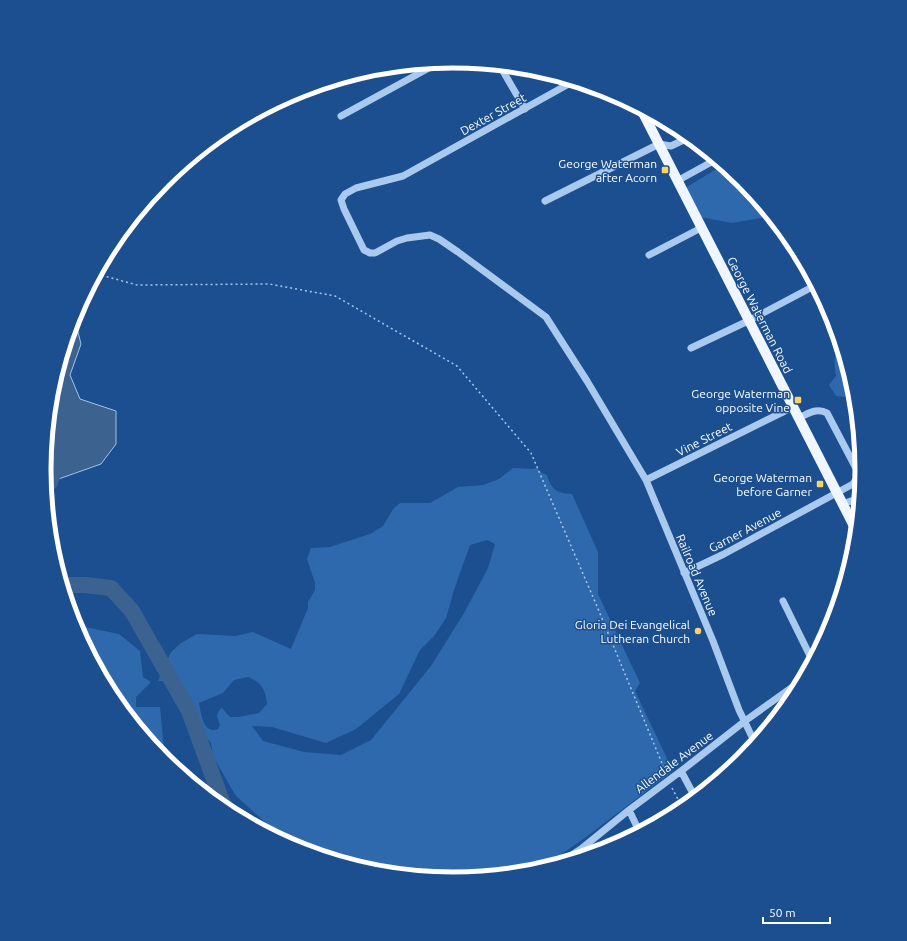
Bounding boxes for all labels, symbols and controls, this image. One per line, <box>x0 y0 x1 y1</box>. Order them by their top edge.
street label: Dexter Street <box>458 90 528 137</box>
place label: George Waterman after Acorn <box>558 157 657 184</box>
marker: George Waterman after Acorn <box>660 165 670 175</box>
street label: George Waterman Road <box>725 255 795 375</box>
place label: George Waterman opposite Vine <box>691 387 790 414</box>
marker: George Waterman opposite Vine <box>793 395 803 405</box>
street label: Vine Street <box>674 419 734 459</box>
place label: George Waterman before Garner <box>713 471 812 498</box>
marker: George Waterman before Garner <box>815 479 825 489</box>
street label: Garner Avenue <box>707 506 783 554</box>
street label: Railroad Avenue <box>674 532 720 618</box>
place label: Gloria Dei Evangelical Lutheran Church <box>575 618 690 645</box>
marker: Gloria Dei Evangelical Lutheran Church <box>693 626 703 636</box>
street label: Allendale Avenue <box>633 729 715 795</box>
scale bar <box>763 899 830 925</box>
text: 50 m <box>769 906 796 919</box>

